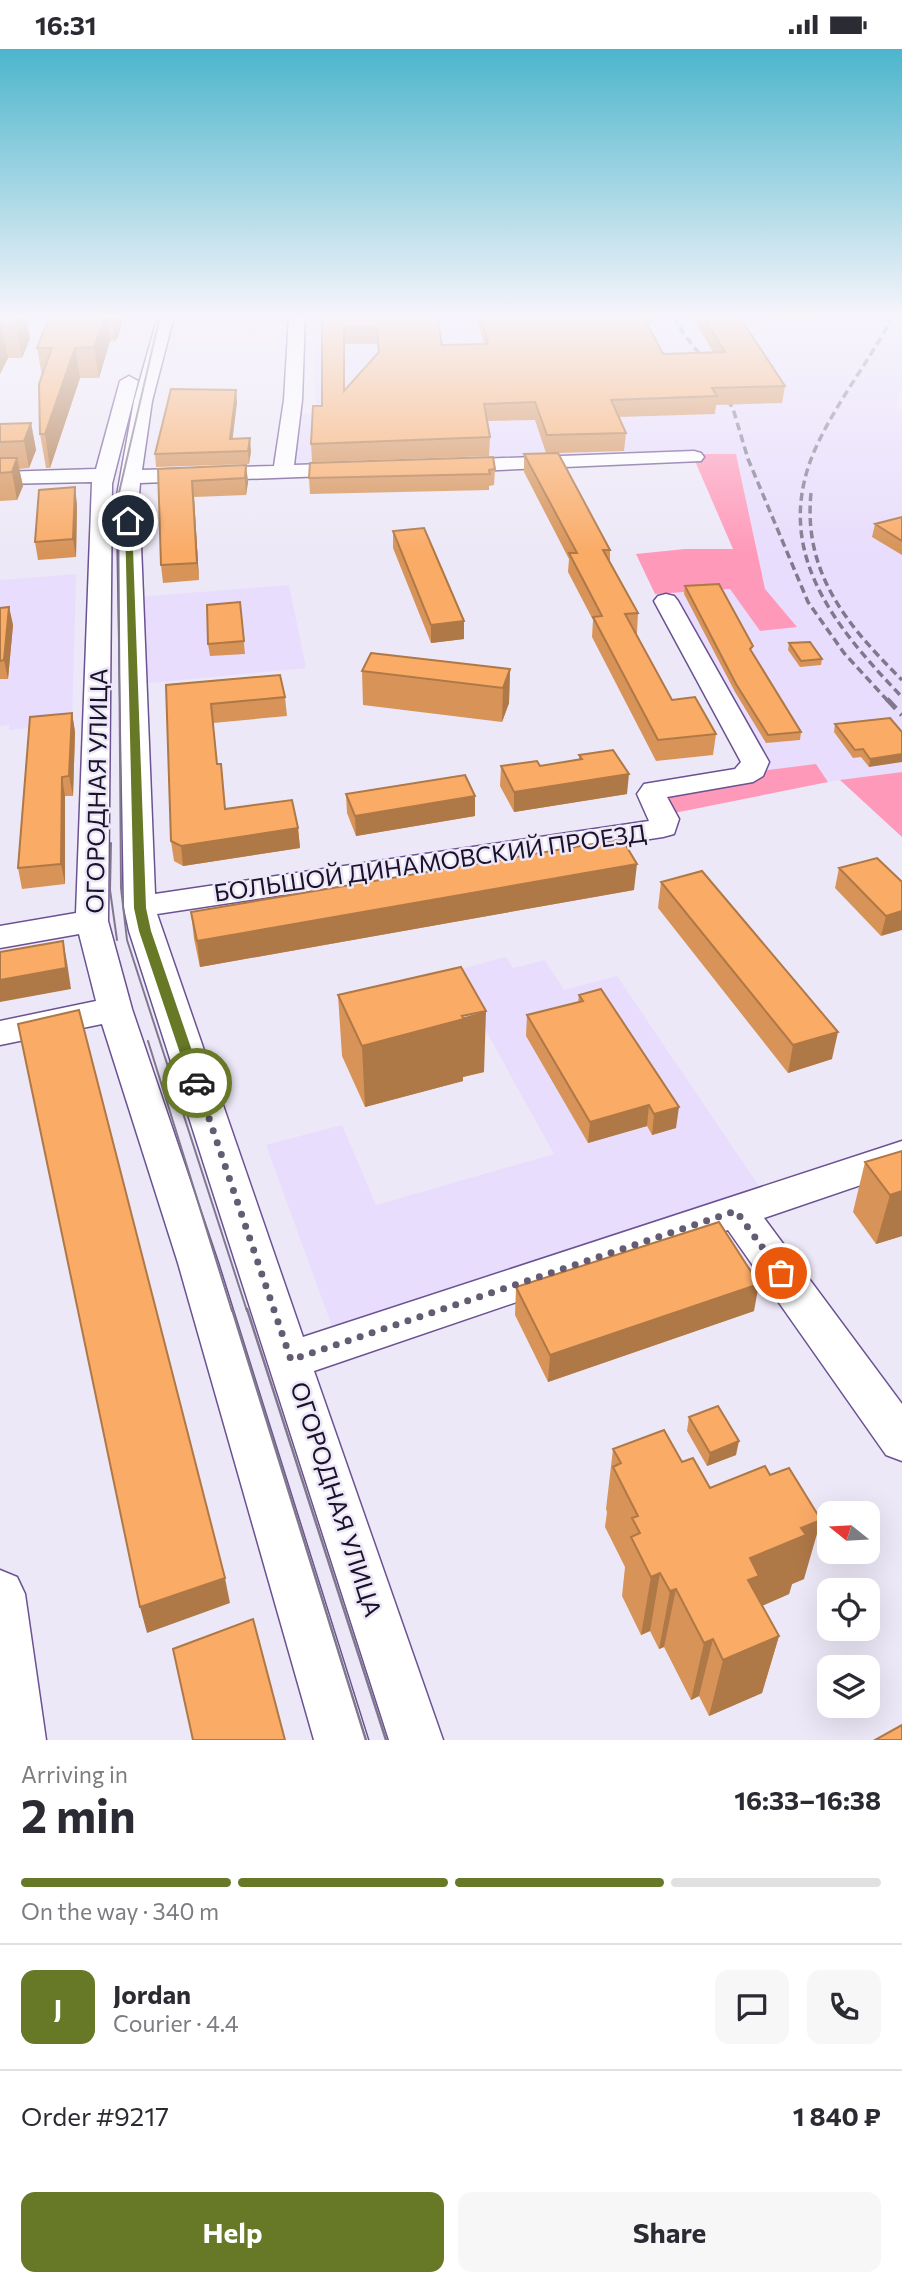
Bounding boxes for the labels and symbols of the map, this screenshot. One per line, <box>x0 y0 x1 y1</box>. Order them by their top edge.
pin <box>98 491 158 551</box>
street label: ОГОРОДНАЯ УЛИЦА <box>79 668 113 914</box>
street label: БОЛЬШОЙ ДИНАМОВСКИЙ ПРОЕЗД <box>212 817 648 907</box>
courier <box>162 1048 232 1118</box>
pin <box>751 1243 811 1303</box>
street label: ОГОРОДНАЯ УЛИЦА <box>285 1378 389 1620</box>
north arrow <box>817 1501 880 1565</box>

